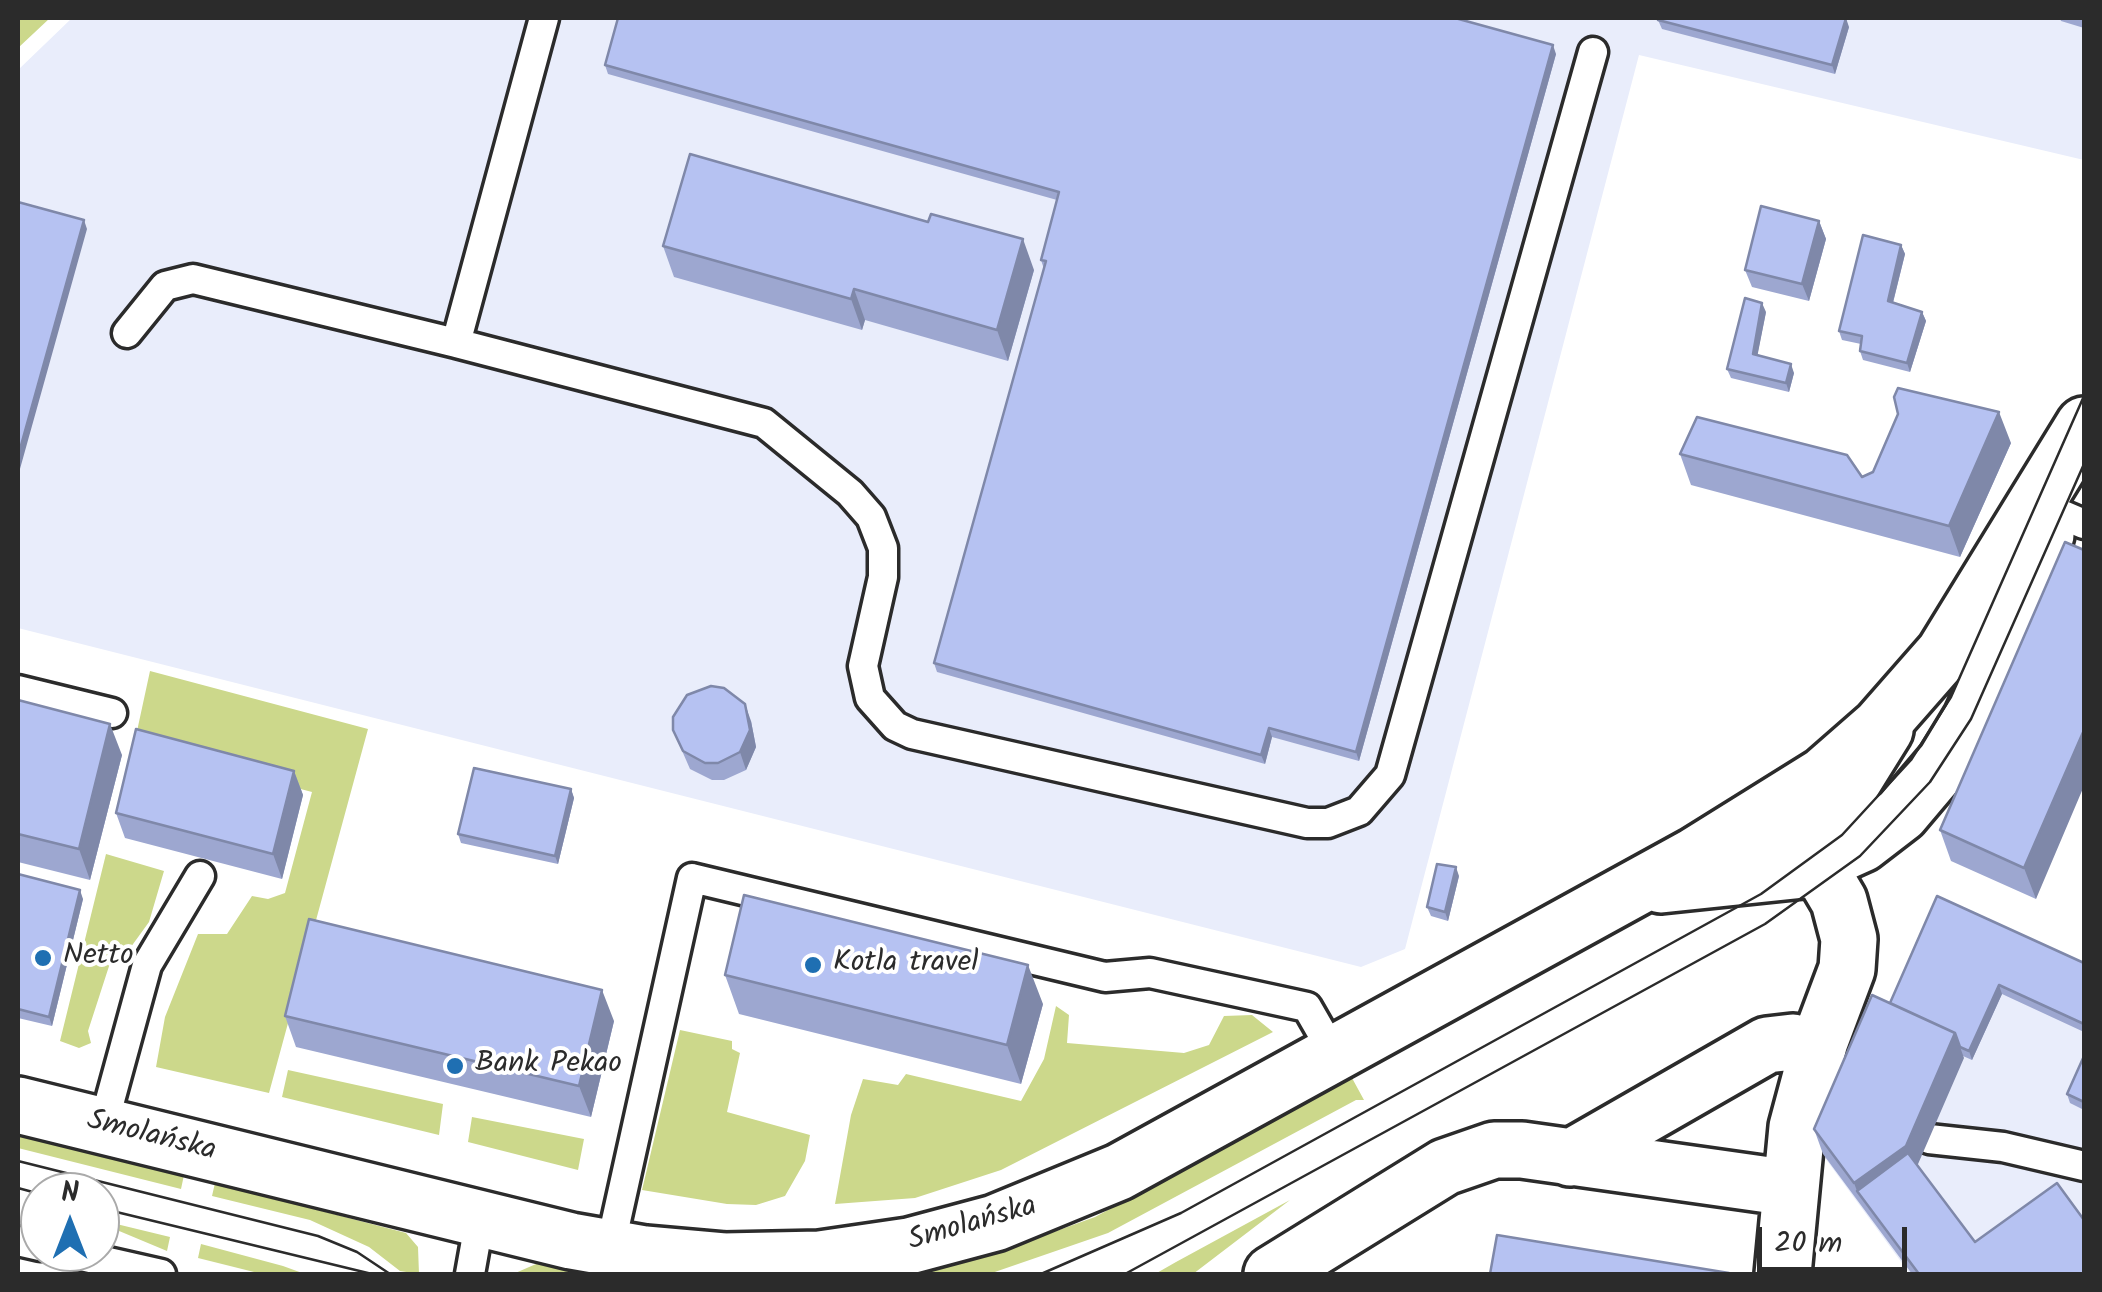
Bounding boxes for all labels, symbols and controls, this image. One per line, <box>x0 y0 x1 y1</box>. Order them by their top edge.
place label: Netto <box>63 940 134 976</box>
marker: Netto <box>32 947 54 969</box>
place label: Kotla travel <box>833 947 978 983</box>
marker: Kotla travel <box>802 954 824 976</box>
place label: Bank Pekao <box>475 1048 622 1084</box>
marker: Bank Pekao <box>444 1055 466 1077</box>
street label: Smolańska <box>83 1105 219 1171</box>
text: N <box>61 1171 79 1216</box>
north arrow <box>20 1172 120 1272</box>
street label: Smolańska <box>905 1191 1041 1261</box>
scale bar <box>1762 1207 1912 1269</box>
text: 20 m <box>1774 1220 1842 1268</box>

